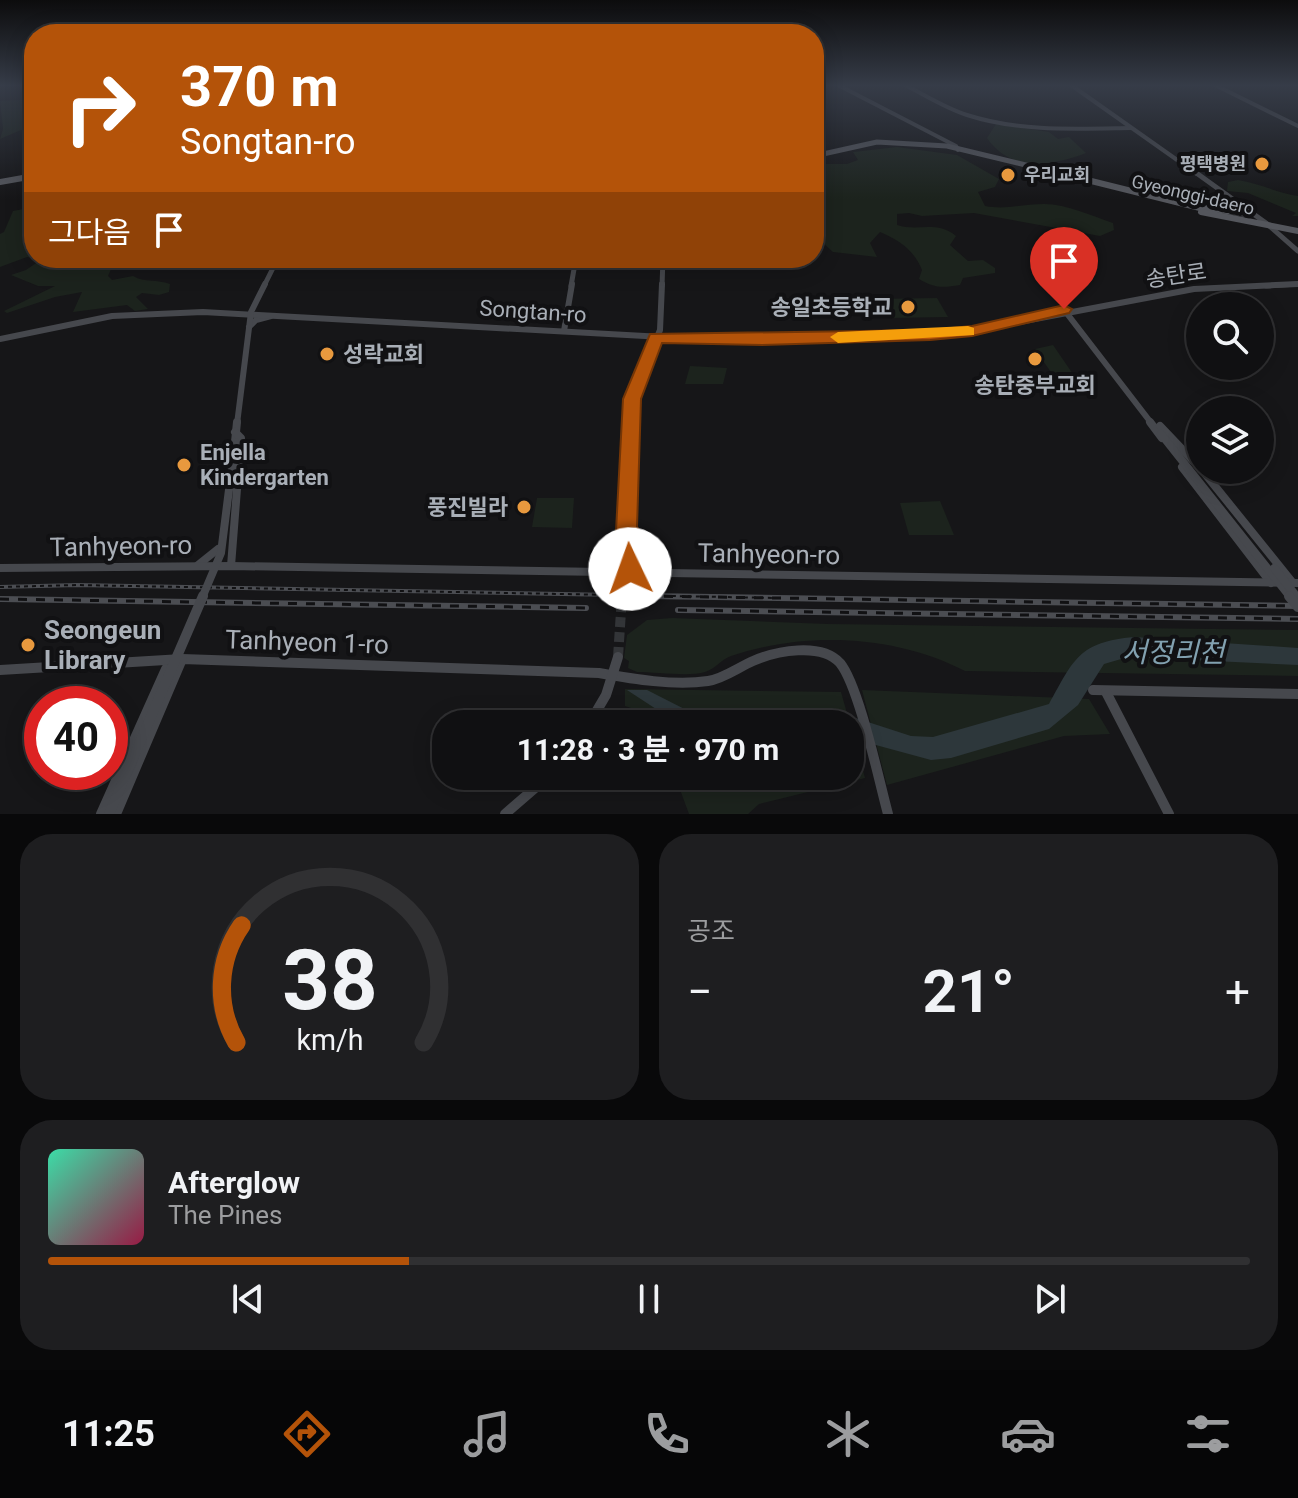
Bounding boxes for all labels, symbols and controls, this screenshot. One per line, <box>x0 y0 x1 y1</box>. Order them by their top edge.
text: 370 m <box>180 54 339 120</box>
icon: right <box>48 56 152 160</box>
text: Songtan-ro <box>180 121 356 163</box>
place label: 평택병원 <box>1180 153 1246 174</box>
marker: 평택병원 <box>1253 155 1271 173</box>
place label: 우리교회 <box>1024 164 1090 185</box>
marker: 우리교회 <box>999 166 1017 184</box>
street label: Gyeonggi-daero <box>1130 170 1257 219</box>
icon: arrive <box>147 208 191 252</box>
text: 그다음 <box>48 215 131 250</box>
pin <box>1030 227 1098 309</box>
icon: arrive <box>1042 239 1086 283</box>
street label: 송탄로 <box>1144 259 1208 292</box>
map controls <box>1186 292 1274 484</box>
button: search <box>1186 292 1274 380</box>
street label: Songtan-ro <box>479 295 587 328</box>
place label: 송일초등학교 <box>771 295 892 320</box>
marker: 송일초등학교 <box>899 298 917 316</box>
place label: 성락교회 <box>343 342 424 367</box>
marker: 성락교회 <box>318 345 336 363</box>
marker: 송탄중부교회 <box>1026 350 1044 368</box>
place label: 송탄중부교회 <box>974 373 1096 398</box>
button: layers <box>1186 396 1274 484</box>
place label: Enjella Kindergarten <box>200 440 329 490</box>
marker: Enjella Kindergarten <box>175 456 193 474</box>
place label: 풍진빌라 <box>427 495 508 520</box>
marker: 풍진빌라 <box>515 498 533 516</box>
position arrow <box>588 527 672 611</box>
street label: Tanhyeon-ro <box>49 530 193 562</box>
street label: Tanhyeon-ro <box>697 538 841 570</box>
place label: Seongeun Library <box>44 615 161 675</box>
street label: Tanhyeon 1-ro <box>225 624 389 660</box>
marker: Seongeun Library <box>19 636 37 654</box>
water label: 서정리천 <box>1121 636 1228 669</box>
speed limit sign: 40 <box>24 686 128 790</box>
text: 11:28 · 3 분 · 970 m <box>517 732 779 767</box>
text: 공조 <box>687 916 735 946</box>
text: 38 <box>282 932 377 1029</box>
text: 21° <box>922 956 1015 1027</box>
text: − <box>687 966 712 1018</box>
text: + <box>1225 966 1250 1018</box>
text: km/h <box>296 1023 363 1057</box>
text: Afterglow <box>168 1165 300 1200</box>
text: The Pines <box>168 1200 282 1230</box>
icon: previous <box>226 1277 270 1321</box>
icon: pause <box>627 1277 671 1321</box>
icon: next <box>1028 1277 1072 1321</box>
icon: directions <box>279 1406 335 1462</box>
icon: music <box>459 1406 515 1462</box>
icon: phone <box>639 1406 695 1462</box>
icon: climate <box>820 1406 876 1462</box>
icon: car <box>1000 1406 1056 1462</box>
icon: filters <box>1180 1406 1236 1462</box>
text: 11:25 <box>62 1413 155 1455</box>

